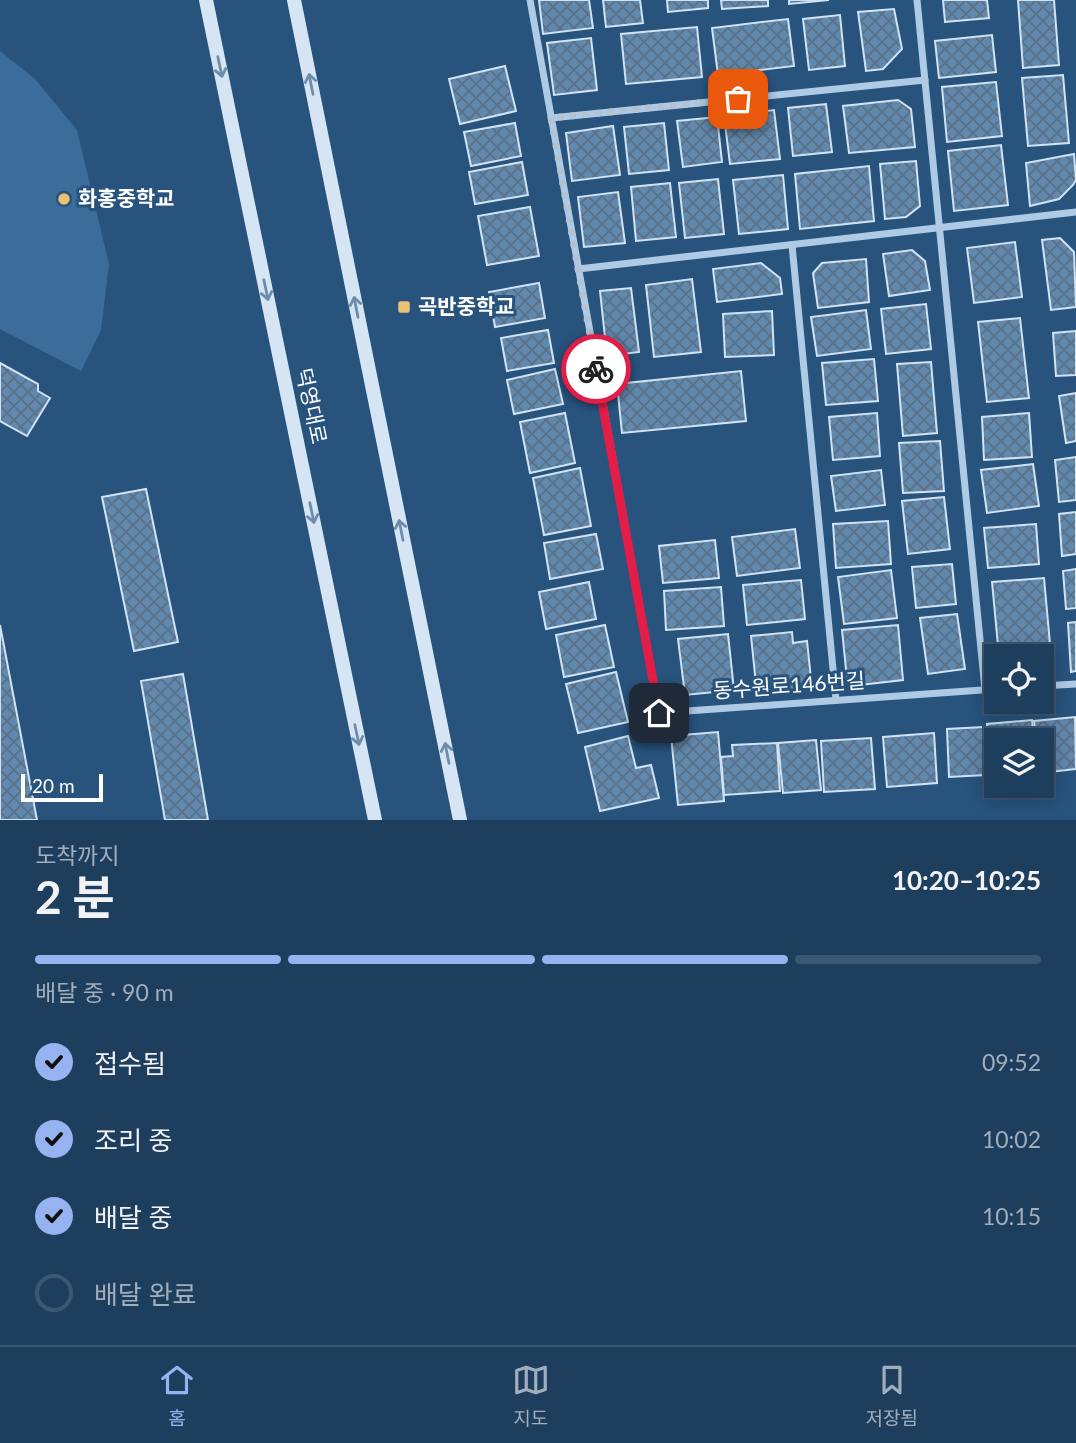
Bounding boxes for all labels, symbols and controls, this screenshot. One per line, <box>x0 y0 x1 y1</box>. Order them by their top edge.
one-way arrow <box>214 55 228 78</box>
pin <box>708 69 768 129</box>
one-way arrow <box>304 73 317 96</box>
icon: bag <box>719 80 757 118</box>
place label: 화홍중학교 <box>78 185 175 210</box>
marker: 화홍중학교 <box>56 191 72 207</box>
one-way arrow <box>259 278 273 301</box>
place label: 곡반중학교 <box>418 293 515 318</box>
one-way arrow <box>349 296 363 319</box>
marker: 곡반중학교 <box>396 299 412 315</box>
courier <box>561 334 631 404</box>
icon: bike <box>577 350 615 388</box>
street label: 덕영대로 <box>292 365 333 446</box>
one-way arrow <box>305 501 319 524</box>
one-way arrow <box>394 519 408 542</box>
map controls <box>984 644 1054 798</box>
button: locate <box>984 644 1054 714</box>
street label: 동수원로146번길 <box>712 667 866 702</box>
pin <box>629 683 689 743</box>
icon: home <box>640 694 678 732</box>
one-way arrow <box>351 723 365 746</box>
button: layers <box>984 728 1054 798</box>
one-way arrow <box>439 742 453 765</box>
scale bar <box>21 771 103 803</box>
text: 20 m <box>32 774 75 797</box>
text: 도착까지 <box>35 841 120 869</box>
text: 10:20–10:25 <box>892 864 1041 896</box>
text: 2 분 <box>35 869 115 924</box>
text: 배달 중 · 90 m <box>35 978 174 1006</box>
icon: check <box>35 1043 73 1081</box>
text: 접수됨 <box>94 1047 166 1079</box>
text: 09:52 <box>982 1048 1041 1076</box>
icon: check <box>35 1120 73 1158</box>
text: 조리 중 <box>94 1124 172 1156</box>
text: 10:02 <box>982 1125 1041 1153</box>
icon: check <box>35 1197 73 1235</box>
text: 배달 중 <box>94 1201 172 1233</box>
text: 10:15 <box>982 1202 1041 1230</box>
text: 배달 완료 <box>94 1278 196 1310</box>
tab: 홈 <box>158 1361 196 1430</box>
tab: 지도 <box>512 1361 550 1430</box>
tab: 저장됨 <box>866 1361 918 1430</box>

